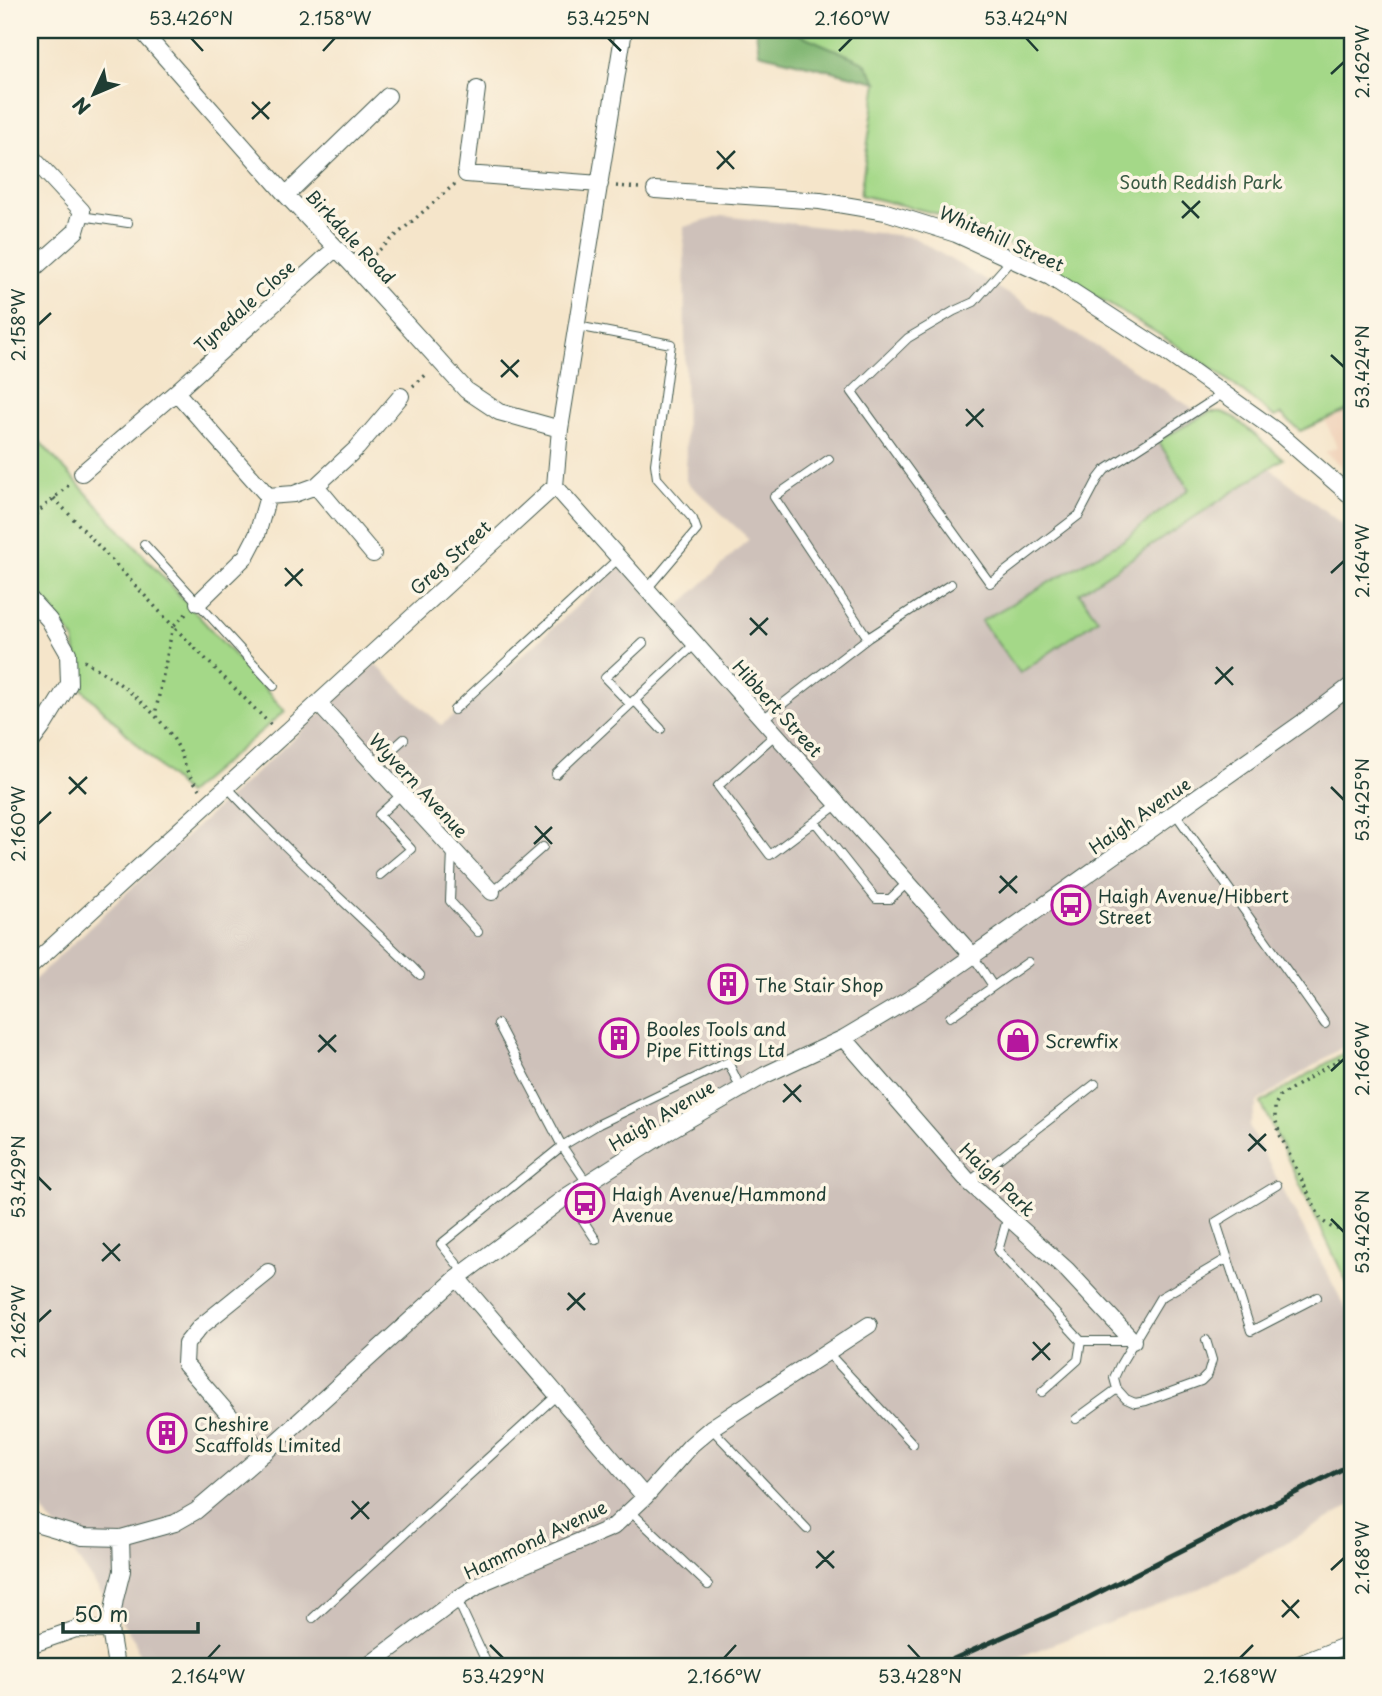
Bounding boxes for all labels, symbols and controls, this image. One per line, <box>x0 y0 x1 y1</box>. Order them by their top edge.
text: 53.426°N <box>149 4 233 31</box>
text: 2.158°W <box>298 4 372 31</box>
text: 53.425°N <box>566 4 650 31</box>
text: 2.160°W <box>814 4 891 31</box>
text: 53.424°N <box>984 4 1068 31</box>
text: 2.162°W <box>1348 25 1375 99</box>
north arrow <box>60 60 130 130</box>
text: N <box>66 91 96 122</box>
park label: South Reddish Park <box>1119 168 1283 195</box>
street label: Birkdale Road <box>300 183 402 289</box>
street label: Whitehill Street <box>935 198 1069 278</box>
street label: Tynedale Close <box>188 253 300 359</box>
text: 2.158°W <box>4 288 31 362</box>
text: 53.424°N <box>1348 325 1375 409</box>
street label: Greg Street <box>403 513 497 601</box>
text: 2.164°W <box>1348 523 1375 598</box>
street label: Hibbert Street <box>727 653 829 763</box>
street label: Wyvern Avenue <box>363 727 475 844</box>
text: 53.425°N <box>1348 758 1375 842</box>
street label: Haigh Avenue <box>1083 770 1195 860</box>
text: 2.160°W <box>4 785 31 862</box>
place label: Haigh Avenue/Hibbert Street <box>1098 882 1289 930</box>
bus stop icon: Haigh Avenue/Hibbert Street <box>1050 884 1092 926</box>
building icon: The Stair Shop <box>707 963 749 1005</box>
place label: The Stair Shop <box>755 971 884 998</box>
place label: Booles Tools and Pipe Fittings Ltd <box>646 1015 786 1063</box>
building icon: Booles Tools and Pipe Fittings Ltd <box>598 1017 640 1059</box>
shop icon: Screwfix <box>997 1019 1039 1061</box>
text: 2.166°W <box>1348 1021 1375 1096</box>
place label: Screwfix <box>1045 1027 1119 1054</box>
street label: Haigh Avenue <box>603 1073 719 1157</box>
text: 53.429°N <box>4 1135 31 1219</box>
street label: Haigh Park <box>954 1136 1042 1222</box>
place label: Haigh Avenue/Hammond Avenue <box>612 1180 827 1228</box>
bus stop icon: Haigh Avenue/Hammond Avenue <box>564 1182 606 1224</box>
text: 53.426°N <box>1348 1190 1375 1274</box>
text: 2.162°W <box>4 1285 31 1359</box>
place label: Cheshire Scaffolds Limited <box>194 1410 341 1458</box>
building icon: Cheshire Scaffolds Limited <box>146 1412 188 1454</box>
street label: Hammond Avenue <box>459 1493 611 1585</box>
text: 2.168°W <box>1348 1521 1375 1595</box>
scale bar <box>63 1591 198 1635</box>
text: 50 m <box>74 1597 128 1629</box>
text: 2.164°W <box>171 1662 246 1689</box>
text: 53.429°N <box>461 1662 545 1689</box>
text: 2.166°W <box>687 1662 762 1689</box>
text: 53.428°N <box>878 1662 962 1689</box>
text: 2.168°W <box>1203 1662 1277 1689</box>

